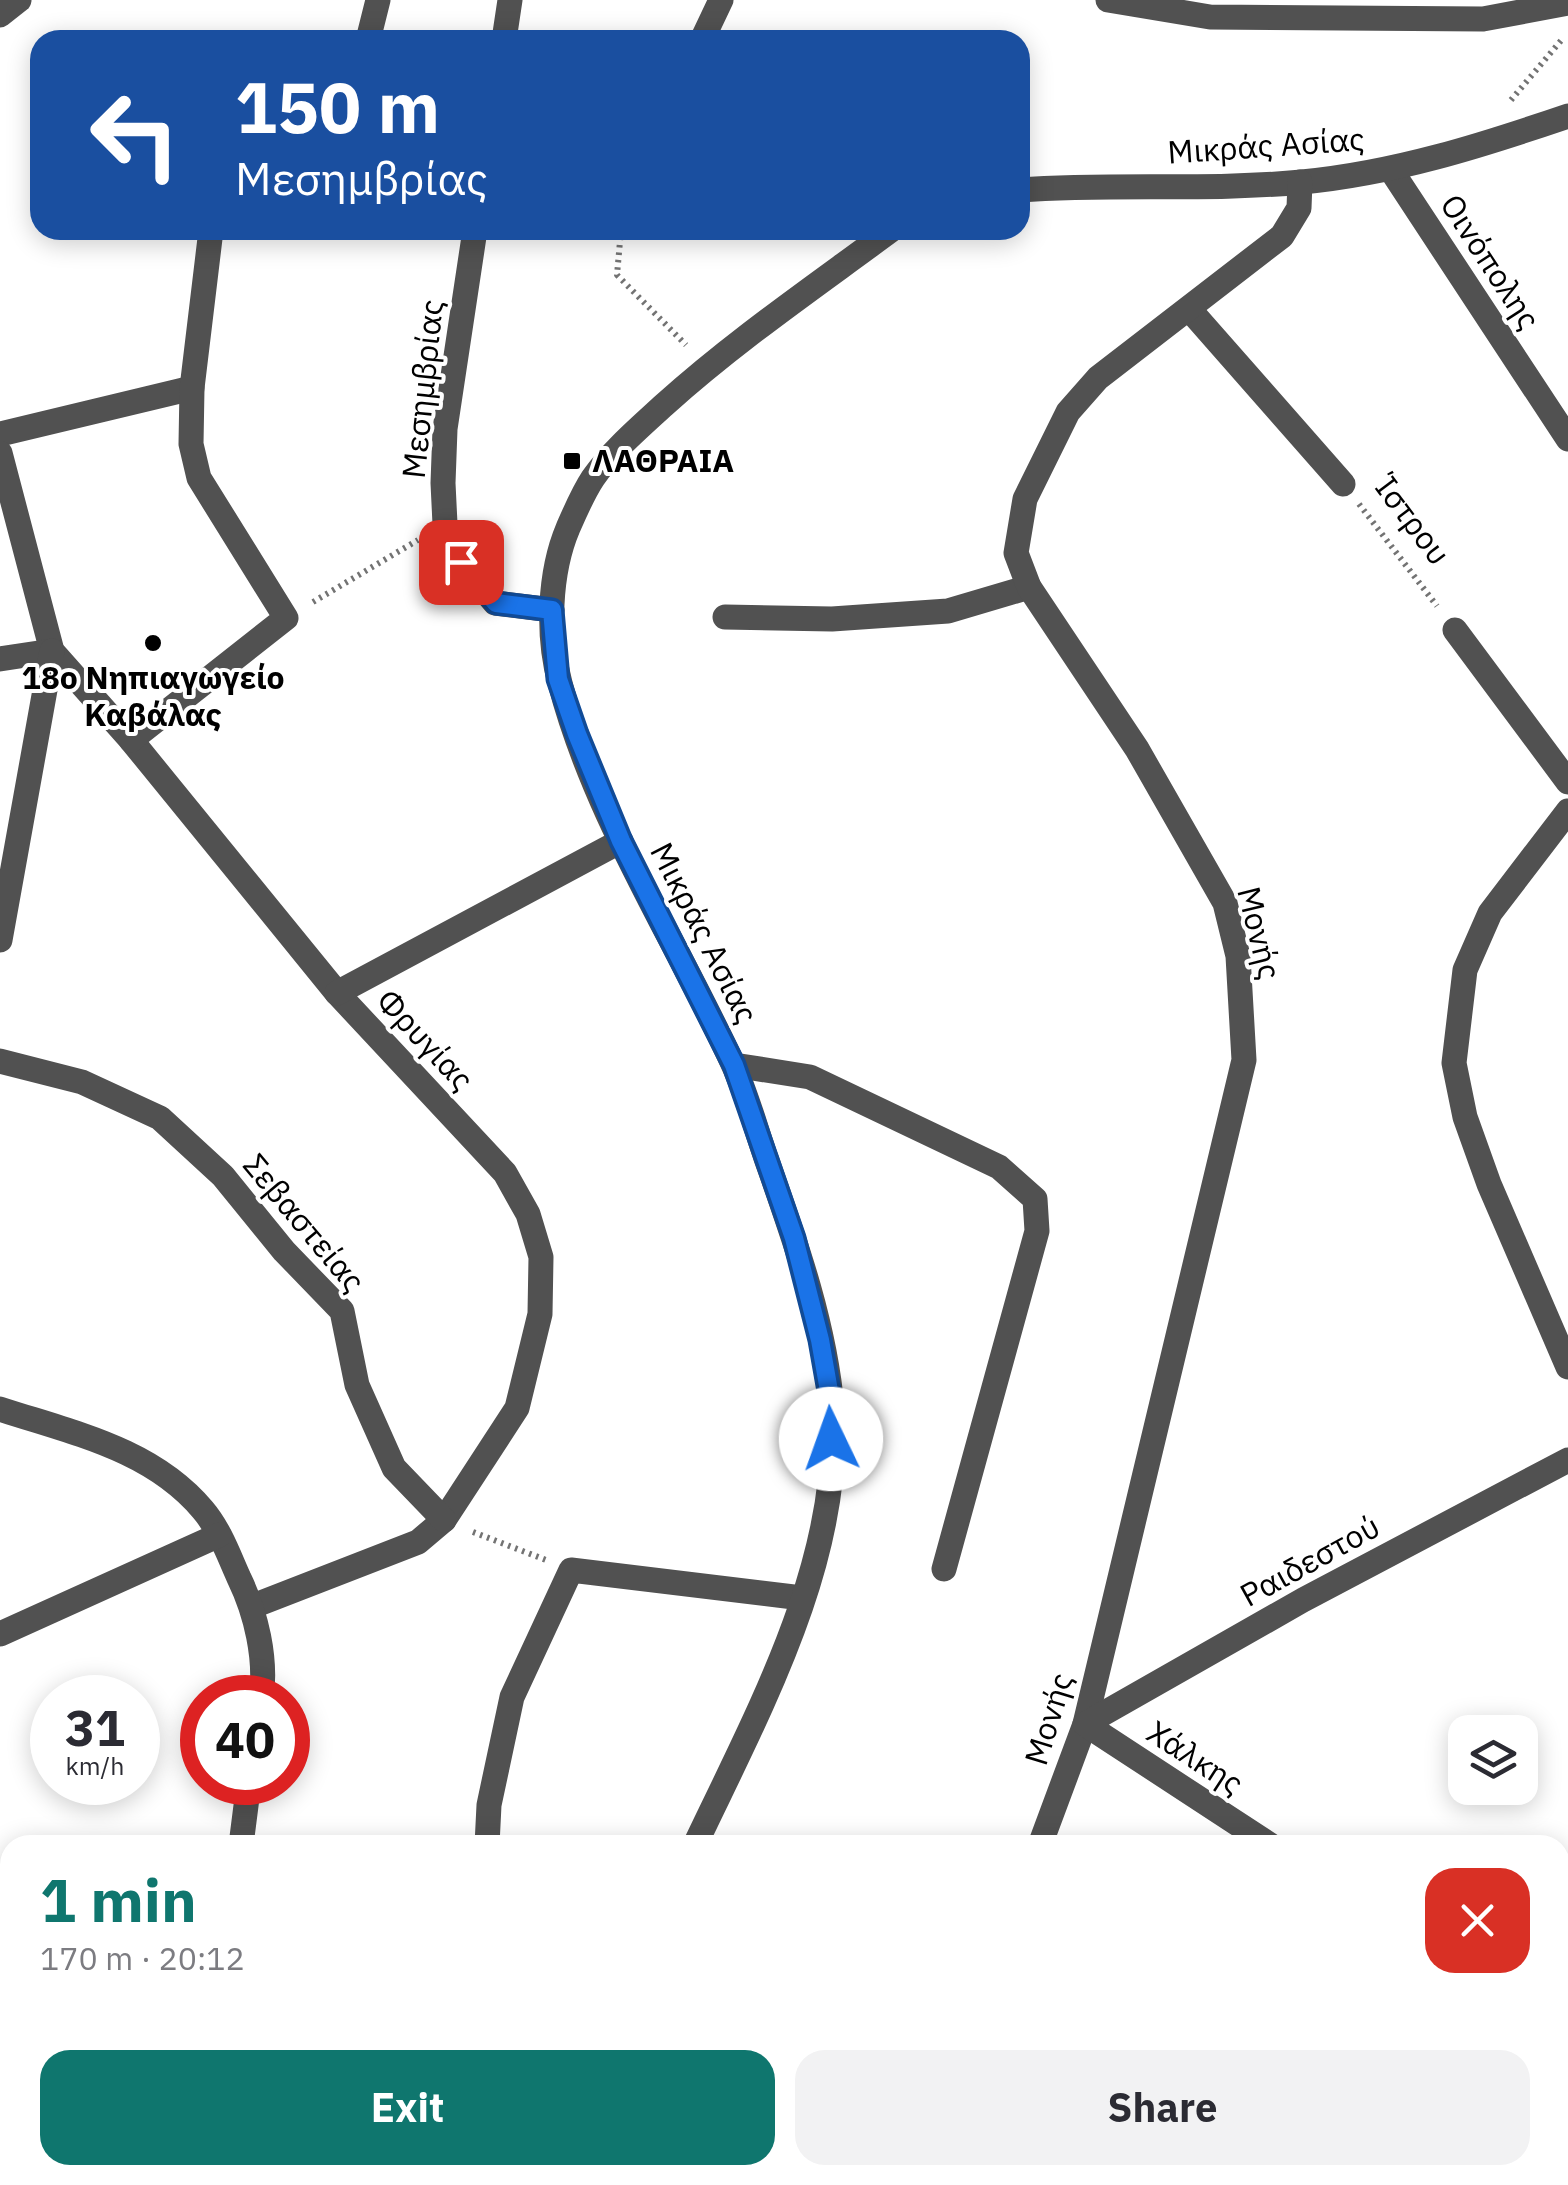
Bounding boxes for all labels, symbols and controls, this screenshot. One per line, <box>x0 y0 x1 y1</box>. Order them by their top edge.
text: 150 m <box>235 61 440 152</box>
icon: left <box>70 70 200 200</box>
street label: Μικράς Ασίας <box>1166 117 1366 173</box>
text: Μεσημβρίας <box>235 149 488 207</box>
street label: Οινόπολης <box>1431 186 1550 337</box>
street label: Μεσημβρίας <box>392 297 452 480</box>
place label: ΛΑΘΡΑΙΑ <box>592 439 734 481</box>
marker: ΛΑΘΡΑΙΑ <box>561 450 583 472</box>
street label: Ίστρου <box>1365 465 1460 573</box>
pin <box>419 520 504 605</box>
icon: arrive <box>434 535 489 590</box>
marker: 18ο Νηπιαγωγείο Καβάλας <box>142 632 164 654</box>
place label: 18ο Νηπιαγωγείο Καβάλας <box>21 656 285 735</box>
street label: Μικράς Ασίας <box>641 835 768 1030</box>
street label: Μονής <box>1228 882 1292 984</box>
street label: Φρυγίας <box>368 980 483 1099</box>
street label: Σεβαστείας <box>235 1144 375 1300</box>
position arrow <box>779 1387 883 1491</box>
street label: Ραιδεστού <box>1232 1505 1387 1616</box>
street label: Μονής <box>1014 1667 1082 1770</box>
speed limit sign: 40 <box>180 1675 310 1805</box>
text: 31 <box>65 1695 125 1760</box>
street label: Χάλκης <box>1139 1710 1252 1804</box>
map controls <box>1448 1715 1538 1805</box>
button: layers <box>1448 1715 1538 1805</box>
text: km/h <box>66 1749 124 1782</box>
text: 1 min <box>40 1860 197 1939</box>
button: close <box>1425 1868 1530 1973</box>
text: 170 m · 20:12 <box>40 1937 245 1979</box>
button: Exit <box>40 2050 775 2165</box>
button: Share <box>795 2050 1530 2165</box>

